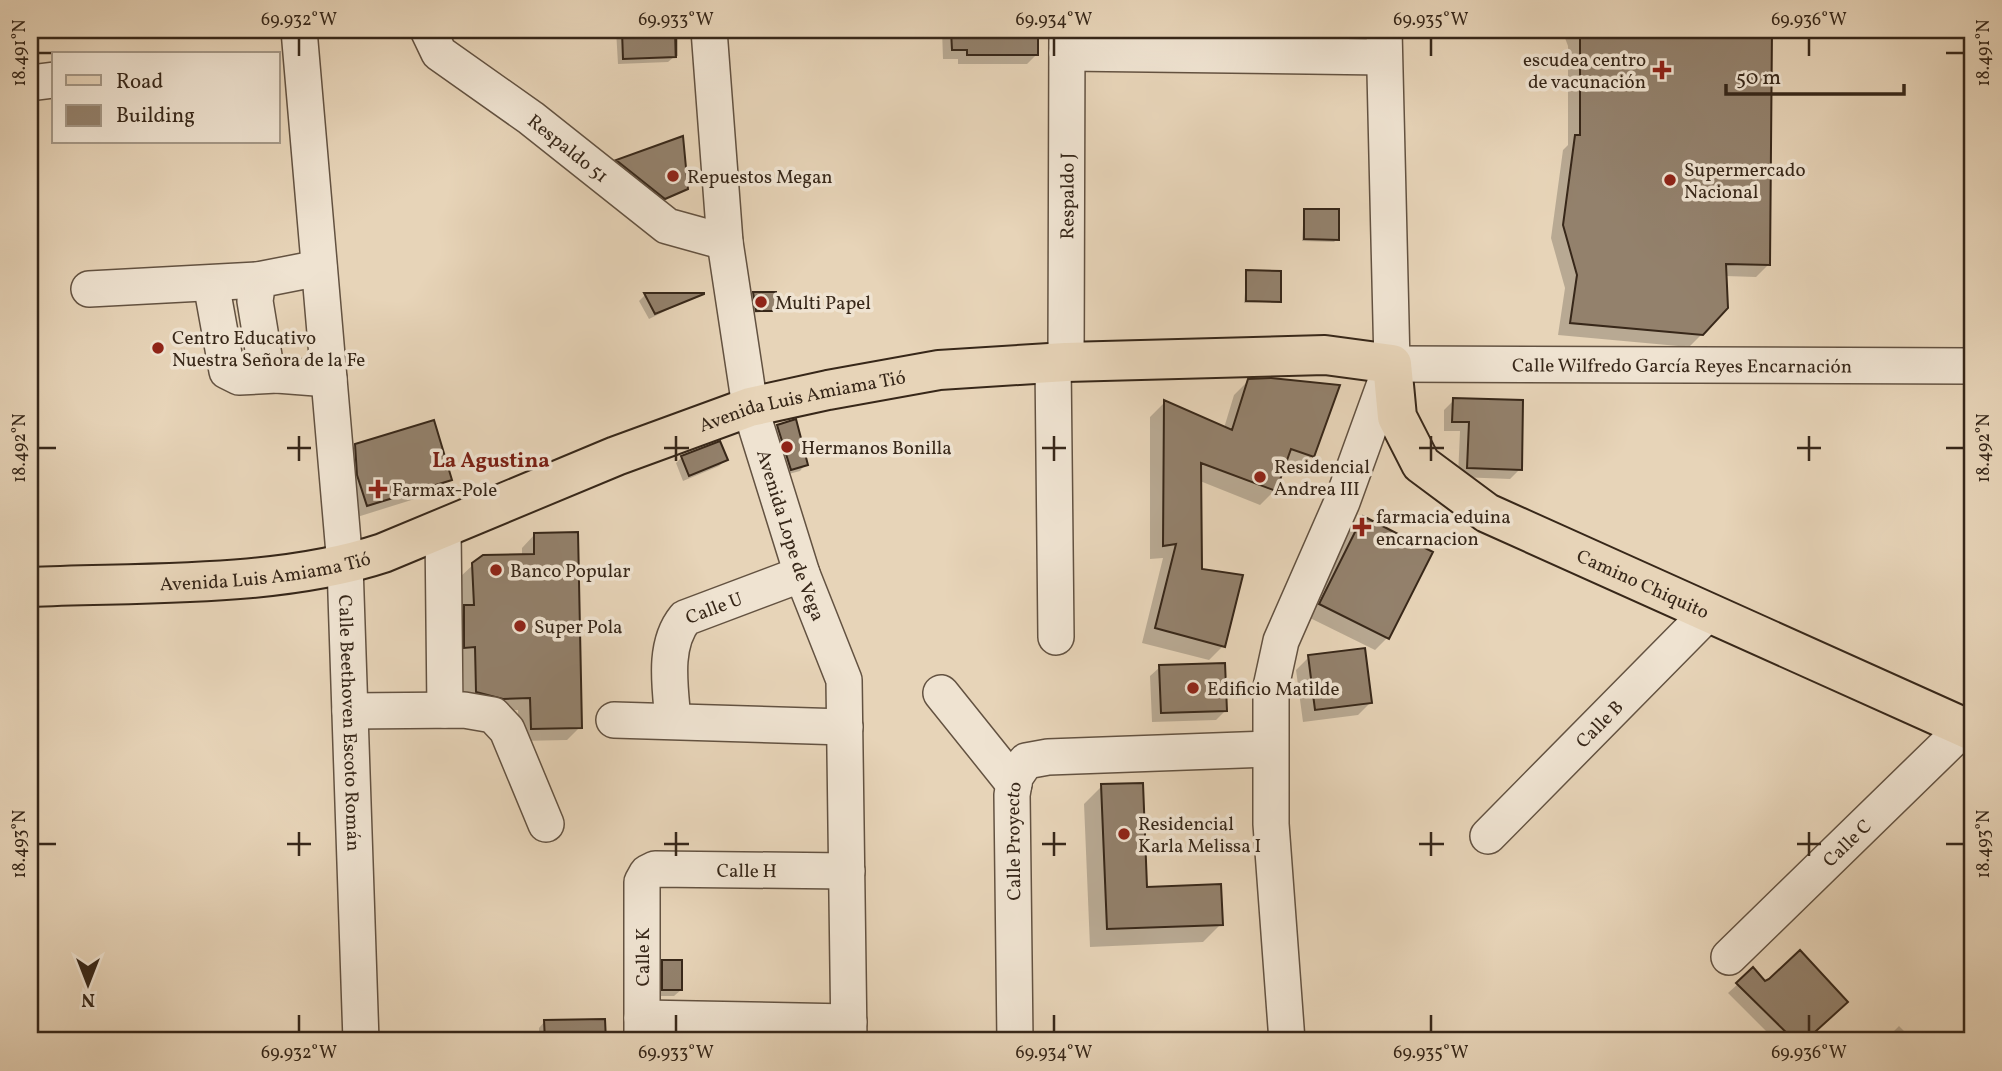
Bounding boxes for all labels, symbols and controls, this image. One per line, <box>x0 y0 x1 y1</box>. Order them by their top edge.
text: 69.932°W <box>261 8 337 33</box>
text: 69.933°W <box>638 8 714 33</box>
text: 69.934°W <box>1016 8 1092 33</box>
text: 69.935°W <box>1393 8 1469 33</box>
text: 69.936°W <box>1771 8 1847 33</box>
text: 18.491°N <box>8 20 33 87</box>
text: 18.491°N <box>1972 20 1997 87</box>
place label: escudea centro de vacunación <box>1523 48 1646 96</box>
legend <box>52 52 280 144</box>
scale bar <box>1726 52 1904 96</box>
marker: escudea centro de vacunación <box>1652 60 1672 80</box>
text: 50 m <box>1736 64 1781 93</box>
text: Road <box>116 68 163 97</box>
text: Building <box>116 102 195 131</box>
street label: Respaldo 51 <box>521 109 613 190</box>
street label: Respaldo J <box>1055 153 1082 239</box>
place label: Supermercado Nacional <box>1684 158 1806 206</box>
place label: Repuestos Megan <box>687 165 833 191</box>
marker: Repuestos Megan <box>665 168 681 184</box>
marker: Supermercado Nacional <box>1662 172 1678 188</box>
place label: Multi Papel <box>775 291 871 317</box>
marker: Multi Papel <box>753 294 769 310</box>
place label: Centro Educativo Nuestra Señora de la Fe <box>172 326 365 374</box>
marker: Centro Educativo Nuestra Señora de la Fe <box>150 340 166 356</box>
street label: Calle Wilfredo García Reyes Encarnación <box>1512 353 1852 381</box>
street label: Avenida Luis Amiama Tió <box>695 365 908 440</box>
text: 18.492°N <box>8 413 33 483</box>
text: 18.492°N <box>1972 413 1997 483</box>
place label: Hermanos Bonilla <box>801 436 952 462</box>
marker: Hermanos Bonilla <box>779 439 795 455</box>
district label: La Agustina <box>432 447 550 476</box>
street label: Avenida Lope de Vega <box>749 447 830 625</box>
place label: Residencial Andrea III <box>1274 455 1370 503</box>
marker: Residencial Andrea III <box>1252 469 1268 485</box>
place label: Farmax-Pole <box>392 478 497 504</box>
marker: Farmax-Pole <box>370 481 386 497</box>
place label: farmacia eduina encarnacion <box>1376 505 1511 553</box>
marker: farmacia eduina encarnacion <box>1354 519 1370 535</box>
street label: Camino Chiquito <box>1572 544 1713 626</box>
street label: Avenida Luis Amiama Tió <box>159 547 374 598</box>
place label: Banco Popular <box>510 559 631 585</box>
marker: Banco Popular <box>488 562 504 578</box>
street label: Calle U <box>682 587 747 632</box>
street label: Calle Beethoven Escoto Román <box>331 594 366 852</box>
place label: Super Pola <box>534 615 623 641</box>
marker: Super Pola <box>512 618 528 634</box>
place label: Edificio Matilde <box>1207 677 1340 703</box>
marker: Edificio Matilde <box>1185 680 1201 696</box>
street label: Calle B <box>1571 695 1630 755</box>
street label: Calle Proyecto <box>1001 780 1029 901</box>
text: 18.493°N <box>8 810 33 878</box>
text: 18.493°N <box>1972 810 1997 878</box>
place label: Residencial Karla Melissa I <box>1138 812 1261 860</box>
street label: Calle C <box>1818 814 1878 874</box>
marker: Residencial Karla Melissa I <box>1116 826 1132 842</box>
street label: Calle H <box>716 859 777 885</box>
street label: Calle K <box>631 927 657 986</box>
north arrow <box>52 948 122 1018</box>
text: N <box>81 986 95 1012</box>
text: 69.932°W <box>261 1041 337 1066</box>
text: 69.933°W <box>638 1041 714 1066</box>
text: 69.934°W <box>1016 1041 1092 1066</box>
text: 69.935°W <box>1393 1041 1469 1066</box>
text: 69.936°W <box>1771 1041 1847 1066</box>

